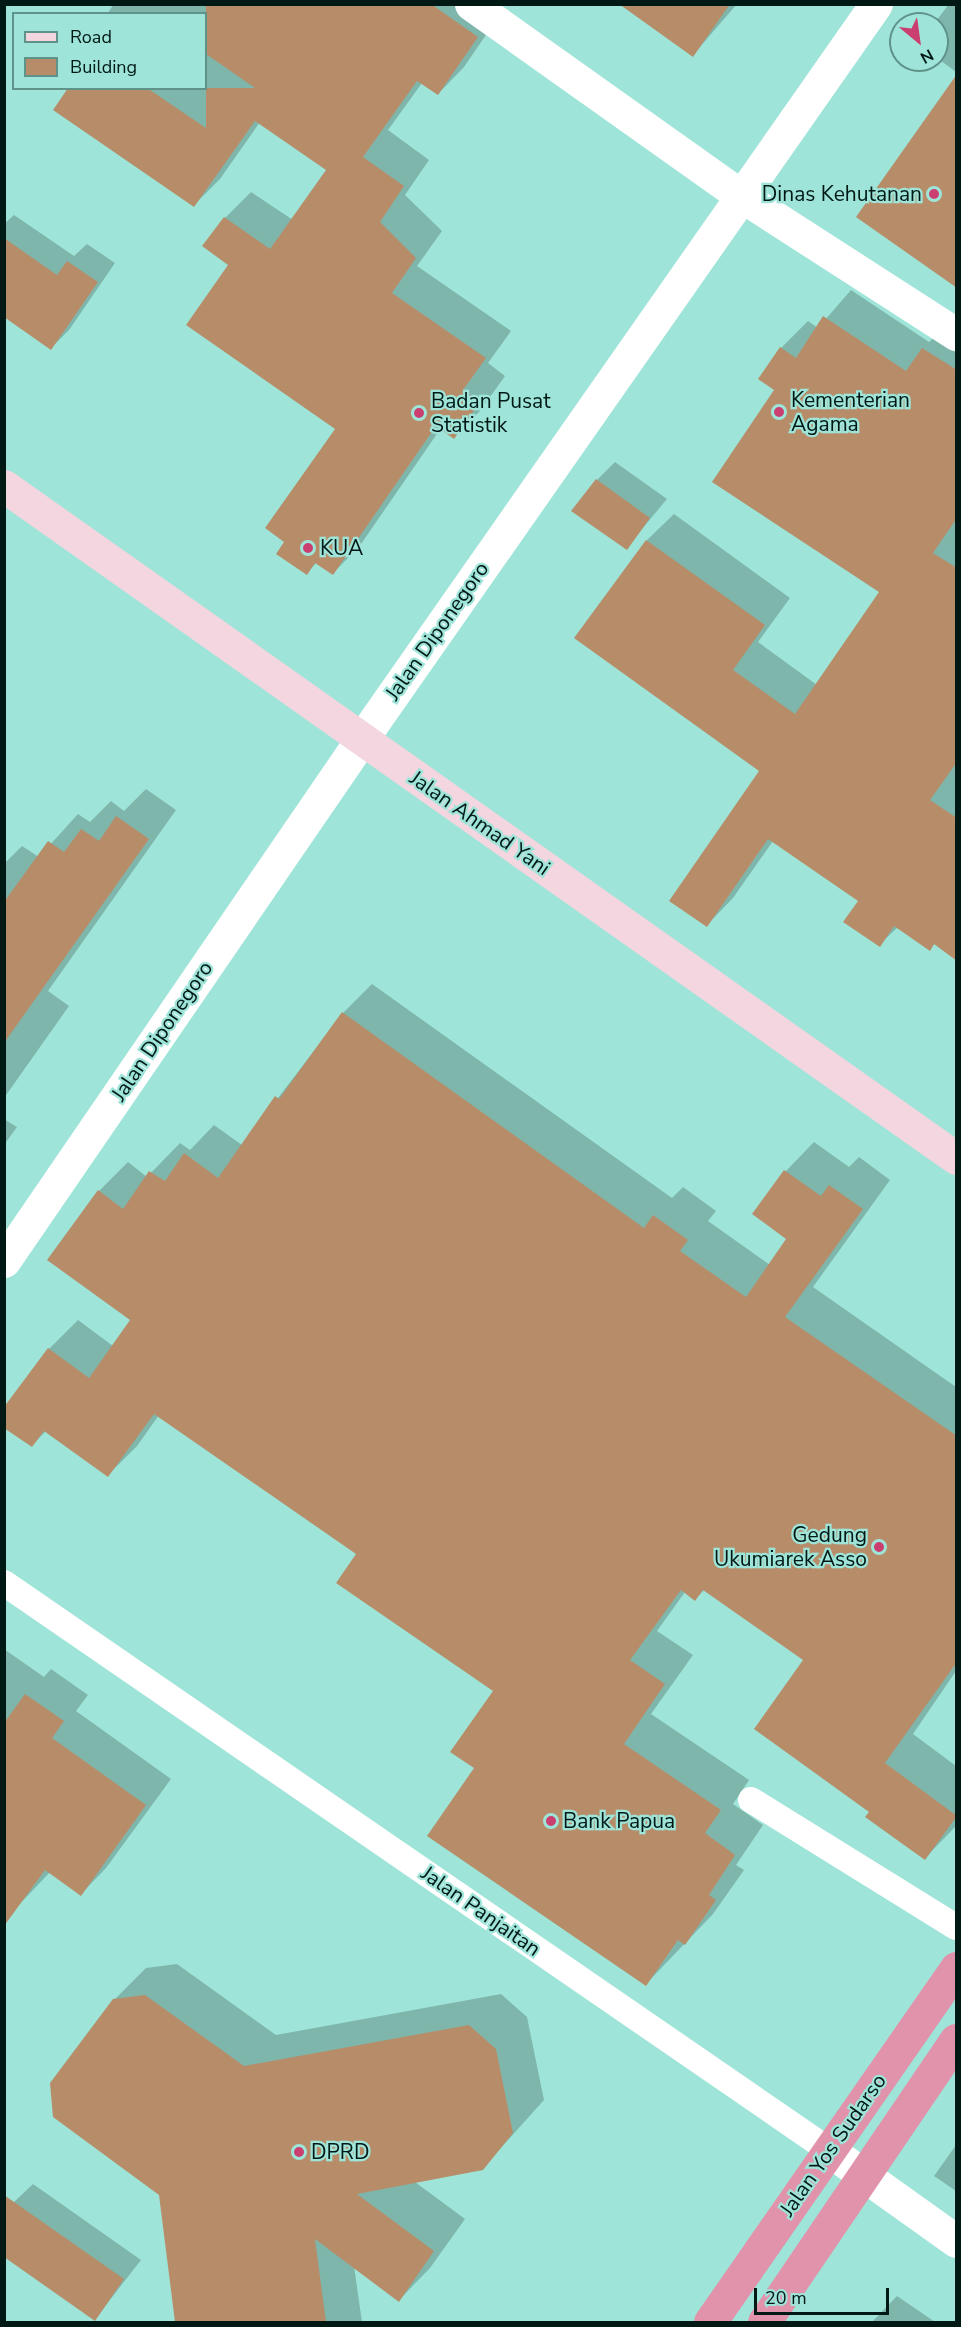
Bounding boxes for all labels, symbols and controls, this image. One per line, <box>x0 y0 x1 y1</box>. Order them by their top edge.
legend <box>12 12 207 90</box>
north arrow <box>889 12 949 72</box>
text: Road <box>70 25 112 49</box>
text: N <box>916 43 937 69</box>
text: Building <box>70 55 137 79</box>
place label: Dinas Kehutanan <box>762 181 922 207</box>
marker: Dinas Kehutanan <box>927 187 941 201</box>
place label: Kementerian Agama <box>791 387 910 437</box>
place label: Badan Pusat Statistik <box>431 388 551 438</box>
marker: Kementerian Agama <box>772 405 786 419</box>
marker: Badan Pusat Statistik <box>412 406 426 420</box>
place label: KUA <box>320 535 363 561</box>
marker: KUA <box>301 541 315 555</box>
street label: Jalan Diponegoro <box>380 557 494 705</box>
street label: Jalan Ahmad Yani <box>405 765 555 881</box>
street label: Jalan Diponegoro <box>106 956 218 1106</box>
place label: Gedung Ukumiarek Asso <box>714 1522 867 1572</box>
marker: Gedung Ukumiarek Asso <box>872 1540 886 1554</box>
place label: Bank Papua <box>563 1808 675 1834</box>
marker: Bank Papua <box>544 1814 558 1828</box>
street label: Jalan Panjaitan <box>417 1861 545 1961</box>
street label: Jalan Yos Sudarso <box>775 2069 891 2221</box>
place label: DPRD <box>311 2139 370 2165</box>
marker: DPRD <box>292 2145 306 2159</box>
scale bar <box>757 2276 892 2314</box>
text: 20 m <box>765 2286 807 2310</box>

